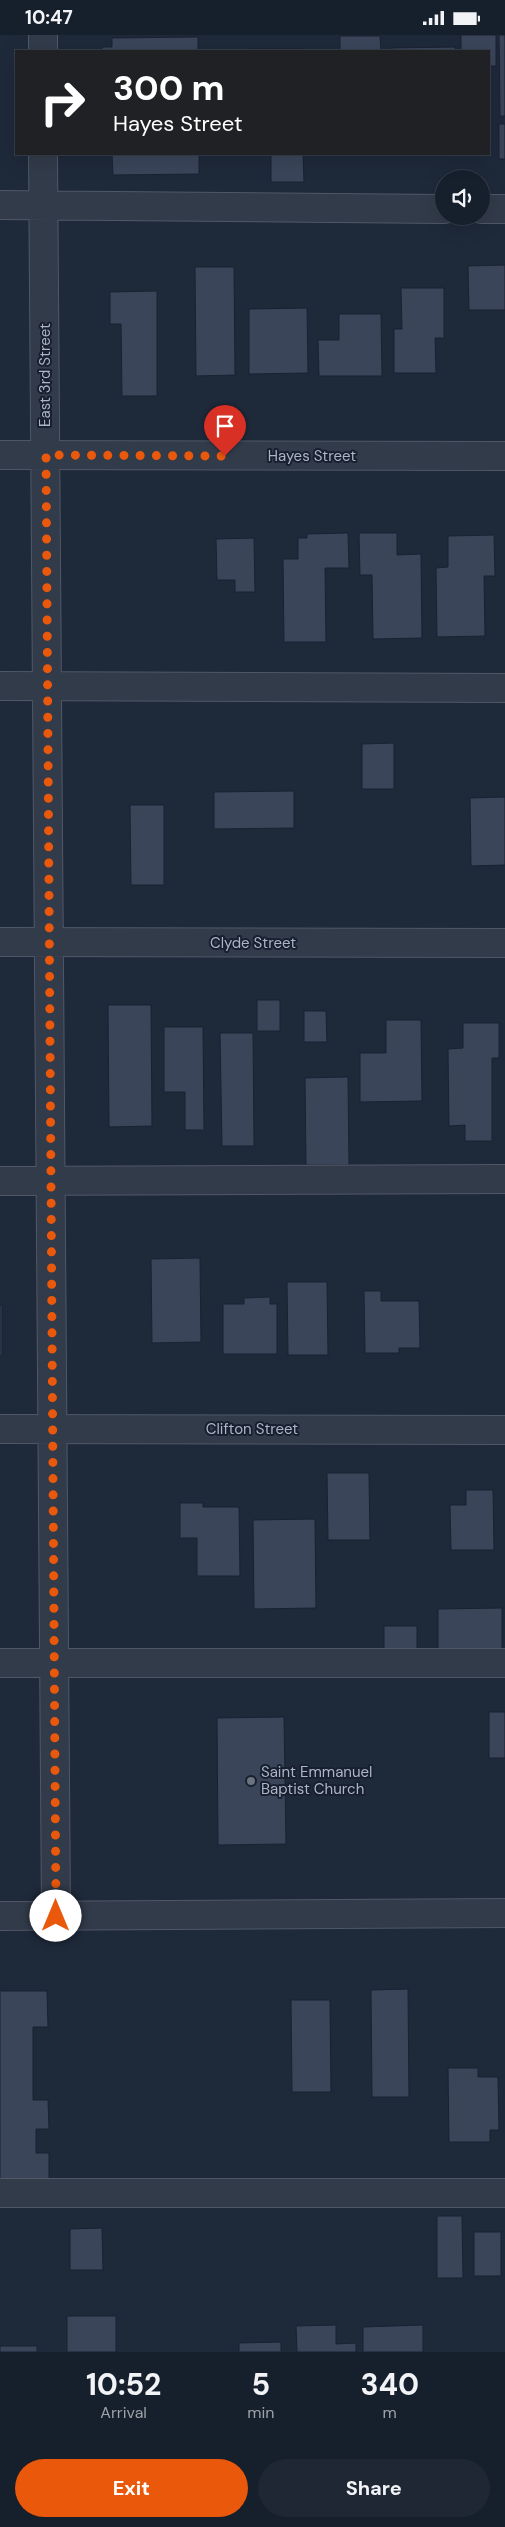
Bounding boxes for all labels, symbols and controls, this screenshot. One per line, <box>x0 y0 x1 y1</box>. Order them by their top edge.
text: 10:47 <box>25 5 73 30</box>
text: 300 m <box>113 65 225 111</box>
icon: right <box>30 70 95 135</box>
text: Hayes Street <box>113 109 243 138</box>
map controls <box>435 170 490 225</box>
button: sound <box>435 170 490 225</box>
street label: East 3rd Street <box>35 323 55 427</box>
pin <box>204 405 246 456</box>
icon: arrive <box>211 412 239 440</box>
street label: Hayes Street <box>268 446 356 466</box>
street label: Clyde Street <box>210 933 296 953</box>
street label: Clifton Street <box>206 1419 298 1439</box>
place label: Saint Emmanuel Baptist Church <box>261 1762 372 1799</box>
marker: Saint Emmanuel Baptist Church <box>245 1775 257 1787</box>
position arrow <box>29 1889 81 1941</box>
text: 10:52 <box>86 2365 161 2404</box>
text: 5 <box>252 2365 270 2404</box>
text: 340 <box>360 2365 419 2404</box>
text: Arrival <box>100 2402 147 2423</box>
text: min <box>247 2402 274 2423</box>
text: m <box>383 2402 397 2423</box>
button: Exit <box>15 2459 248 2517</box>
button: Share <box>258 2459 490 2517</box>

